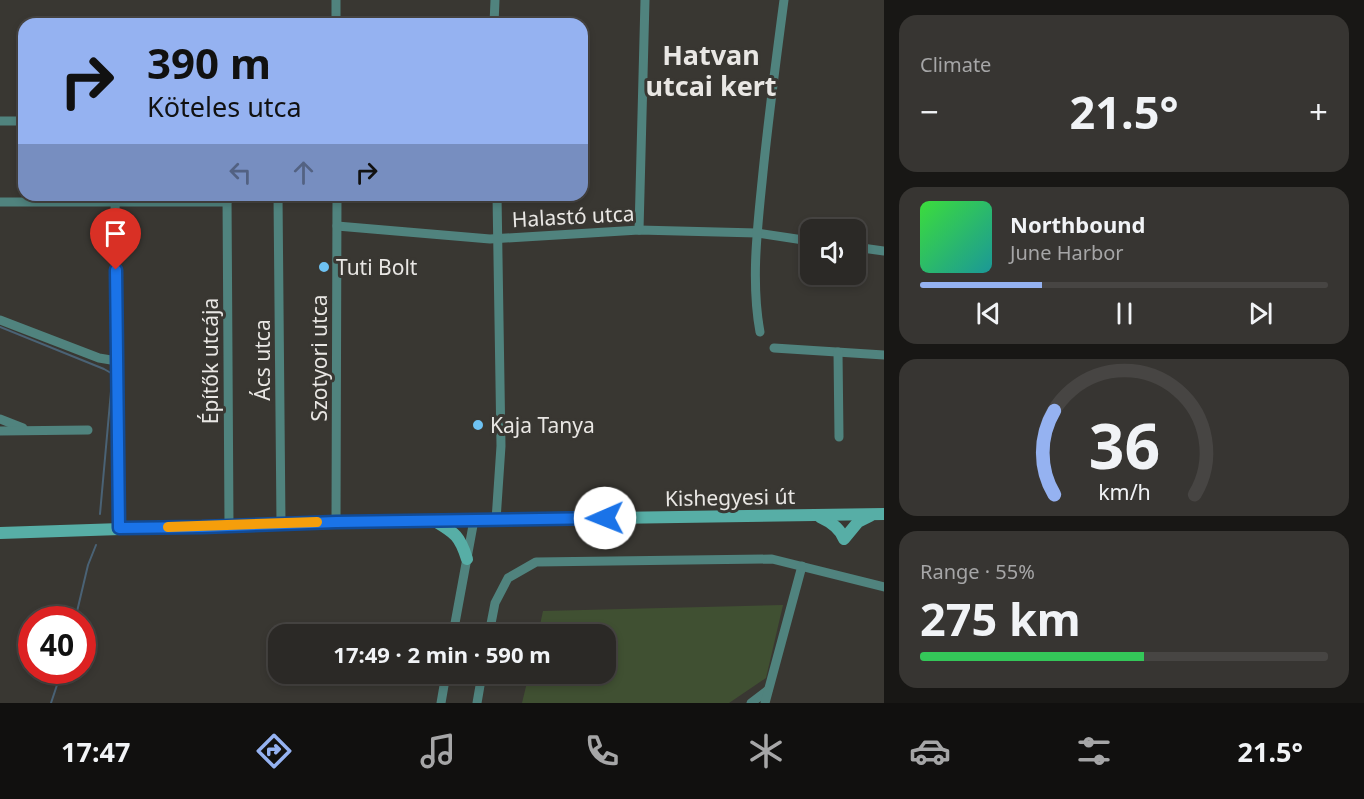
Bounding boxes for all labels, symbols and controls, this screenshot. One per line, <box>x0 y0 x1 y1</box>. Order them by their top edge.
text: 390 m <box>147 34 271 91</box>
district label: Hatvan utcai kert <box>645 36 777 104</box>
icon: right <box>48 42 126 120</box>
text: Climate <box>920 51 991 78</box>
text: 21.5° <box>1070 81 1178 142</box>
text: Köteles utca <box>147 88 302 125</box>
text: − <box>920 89 939 134</box>
text: + <box>1309 89 1328 134</box>
icon: left <box>224 156 257 189</box>
icon: ahead <box>287 156 320 189</box>
icon: right <box>350 156 383 189</box>
street label: Halastó utca <box>511 199 635 233</box>
pin <box>90 208 141 270</box>
text: Northbound <box>1010 209 1145 239</box>
icon: arrive <box>99 217 132 250</box>
map controls <box>800 219 866 285</box>
button: sound <box>800 219 866 285</box>
text: June Harbor <box>1010 239 1124 266</box>
place label: Tuti Bolt <box>336 253 418 281</box>
marker: Tuti Bolt <box>317 260 331 274</box>
street label: Szotyori utca <box>305 294 333 422</box>
icon: previous <box>972 297 1005 330</box>
icon: pause <box>1108 297 1141 330</box>
icon: next <box>1244 297 1277 330</box>
street label: Építők utcája <box>196 298 224 424</box>
street label: Ács utca <box>248 319 276 401</box>
text: 36 <box>1088 402 1160 487</box>
place label: Kaja Tanya <box>490 411 595 439</box>
marker: Kaja Tanya <box>471 418 485 432</box>
text: km/h <box>1098 477 1150 506</box>
street label: Kishegyesi út <box>665 482 796 512</box>
position arrow <box>573 486 637 550</box>
text: Range · 55% <box>920 558 1035 585</box>
text: 275 km <box>920 588 1081 649</box>
speed limit sign: 40 <box>18 606 96 684</box>
text: 17:49 · 2 min · 590 m <box>333 639 551 669</box>
icon: directions <box>253 730 295 772</box>
icon: music <box>417 730 459 772</box>
icon: phone <box>581 730 623 772</box>
icon: climate <box>745 730 787 772</box>
icon: car <box>909 730 951 772</box>
icon: filters <box>1073 730 1115 772</box>
text: 17:47 <box>61 733 130 770</box>
text: 21.5° <box>1238 733 1303 770</box>

